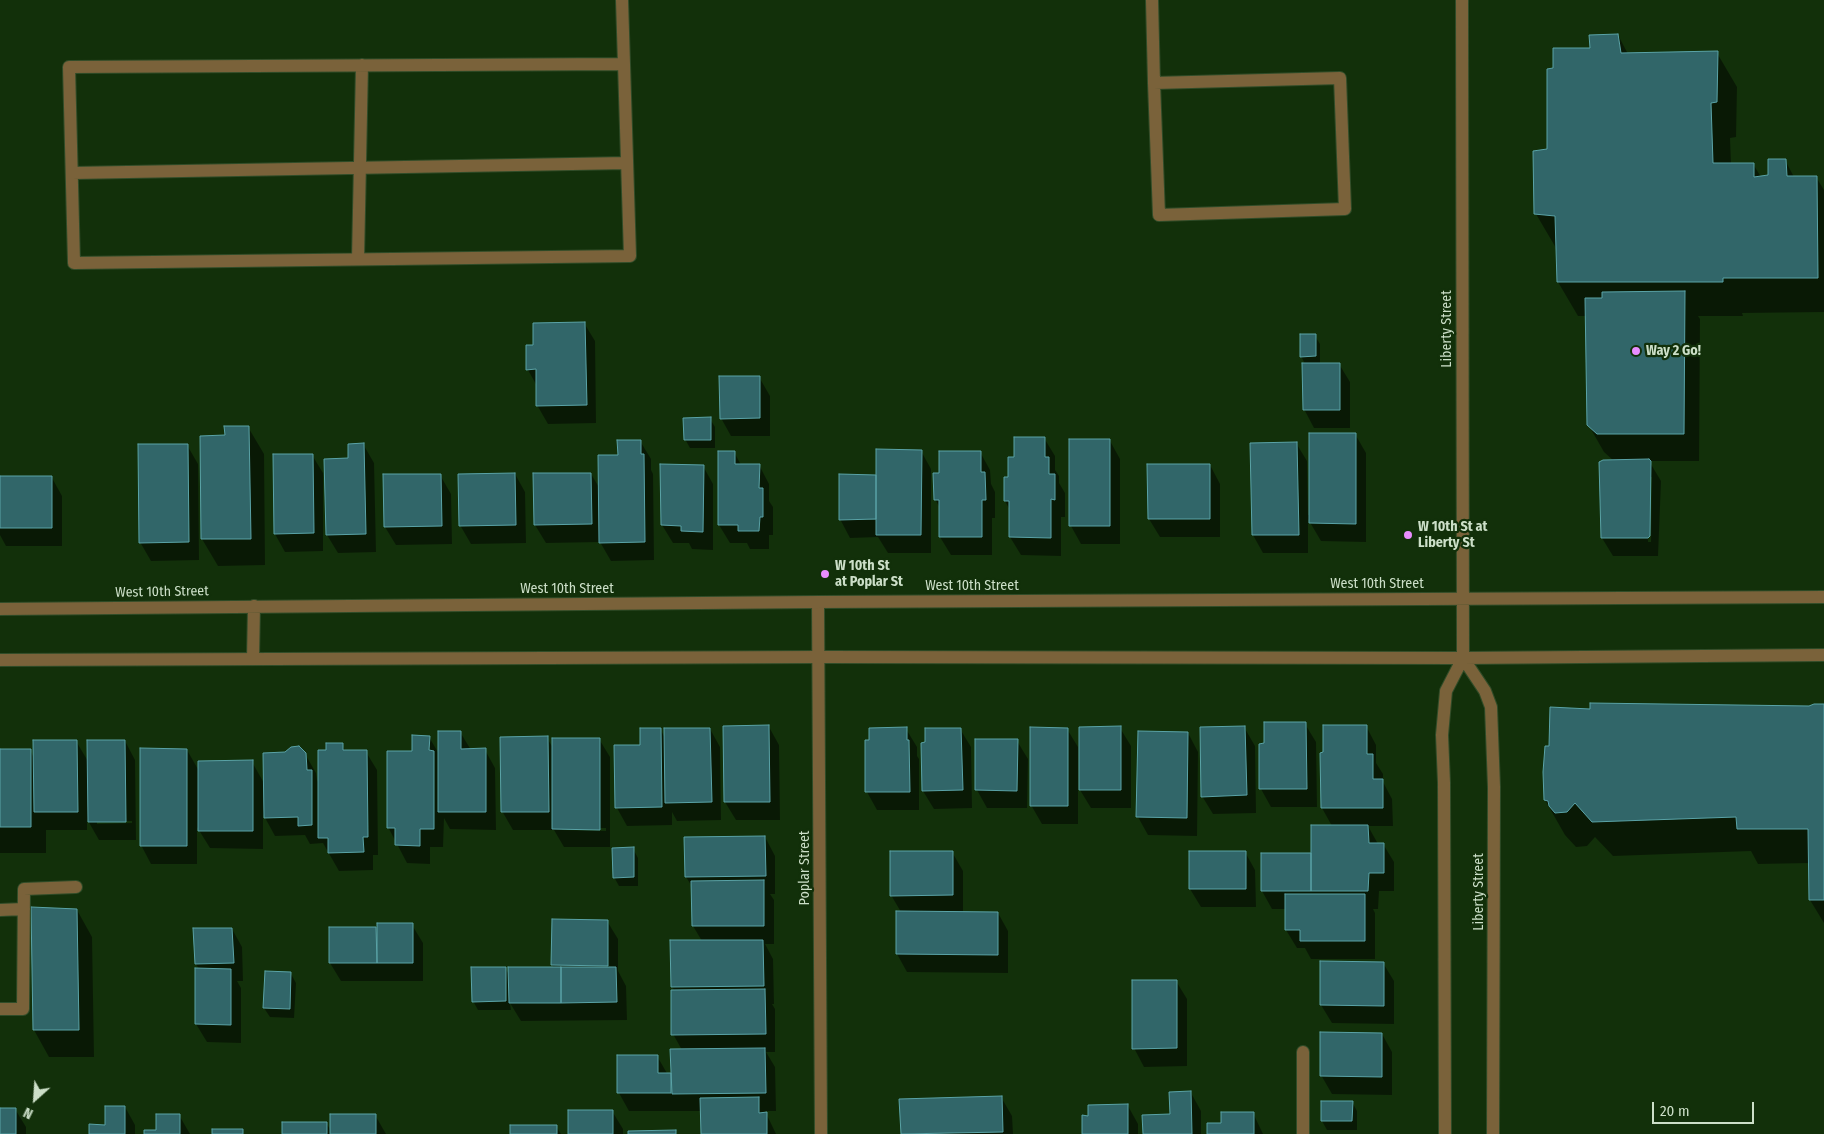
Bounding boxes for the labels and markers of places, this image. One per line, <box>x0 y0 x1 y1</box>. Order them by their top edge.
place label: Way 2 Go! <box>1646 343 1701 359</box>
marker: Way 2 Go! <box>1630 345 1642 357</box>
place label: W 10th St at Liberty St <box>1418 519 1487 552</box>
marker: W 10th St at Liberty St <box>1402 529 1414 541</box>
place label: W 10th St at Poplar St <box>835 558 903 590</box>
marker: W 10th St at Poplar St <box>819 568 831 580</box>

